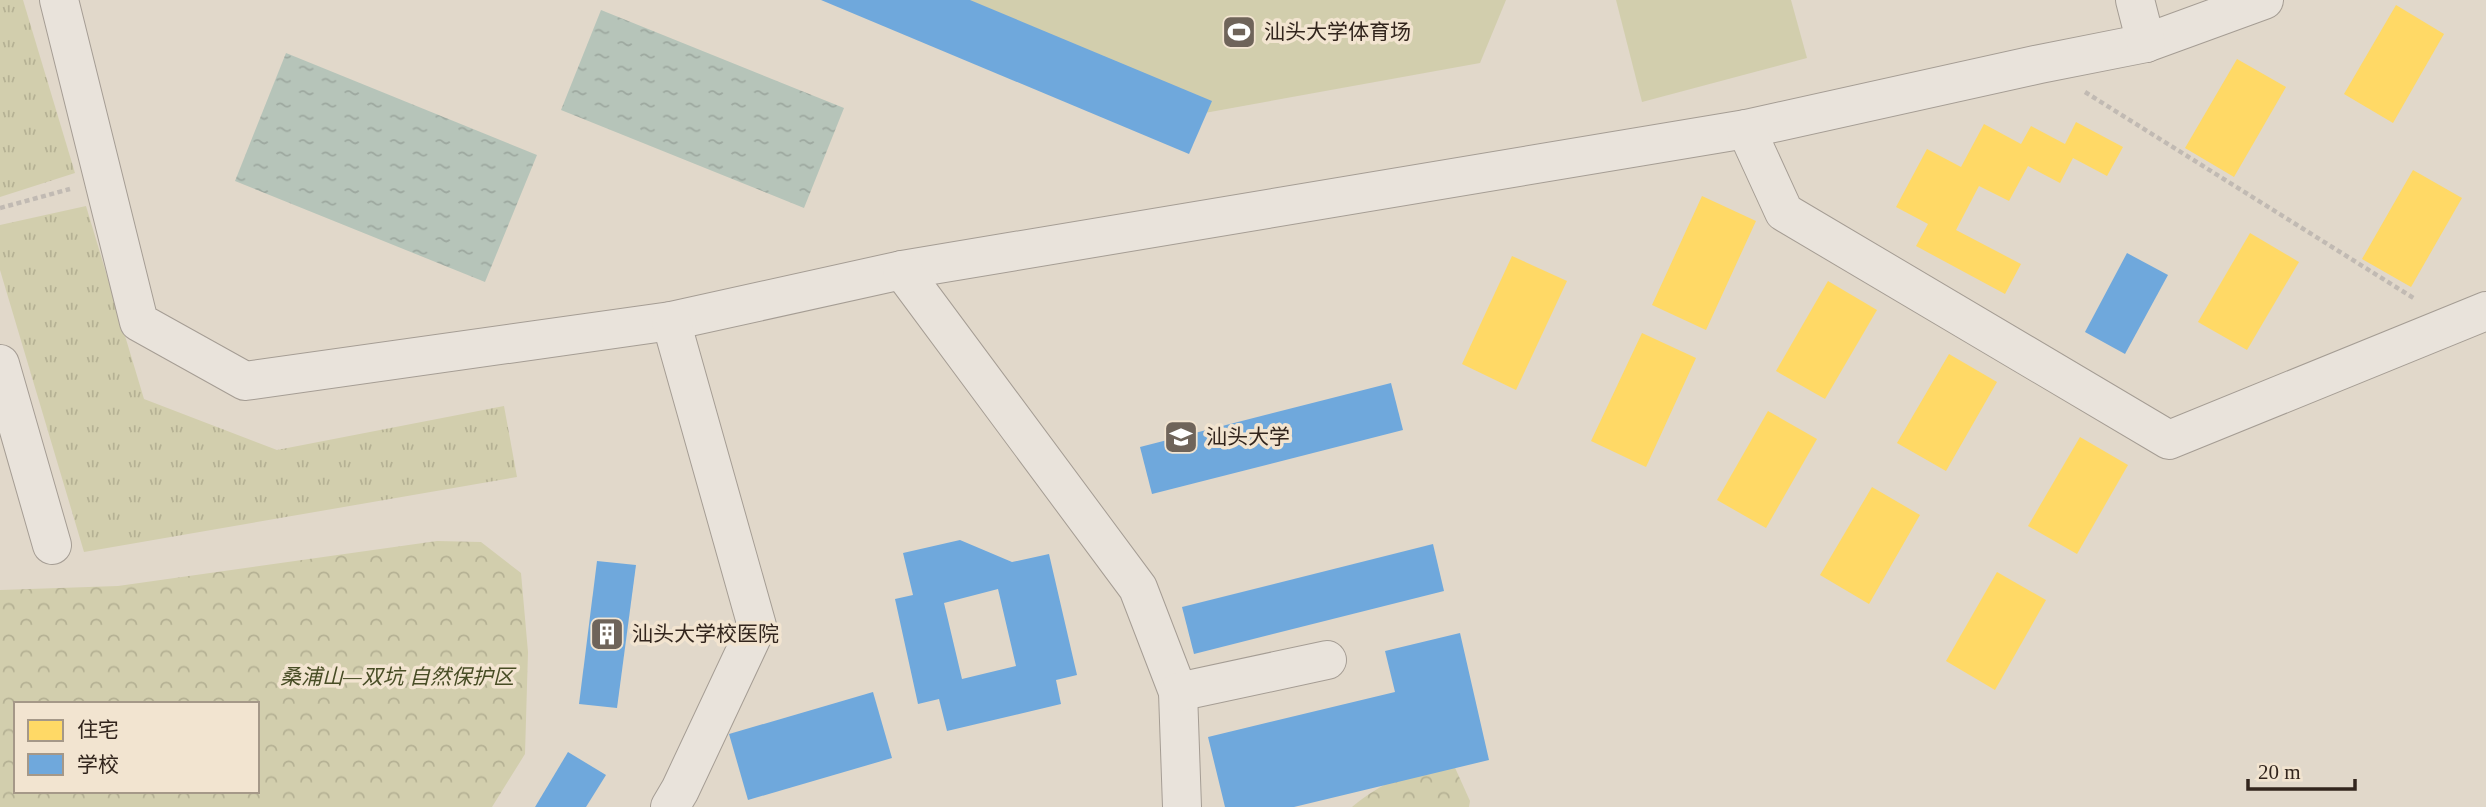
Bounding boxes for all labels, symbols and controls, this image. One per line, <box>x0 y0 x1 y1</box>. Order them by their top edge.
sports icon: 汕头大学体育场 <box>1220 13 1258 51</box>
place label: 汕头大学体育场 <box>1264 20 1411 44</box>
school or university icon: 汕头大学 <box>1162 418 1200 456</box>
place label: 汕头大学 <box>1206 425 1290 449</box>
building icon: 汕头大学校医院 <box>588 615 626 653</box>
place label: 汕头大学校医院 <box>632 622 779 646</box>
park label: 桑浦山—双坑 自然保护区 <box>280 665 517 689</box>
legend <box>14 702 259 793</box>
text: 住宅 <box>77 718 119 742</box>
scale bar <box>2248 748 2355 792</box>
text: 学校 <box>77 753 119 777</box>
text: 20 m <box>2258 760 2301 784</box>

